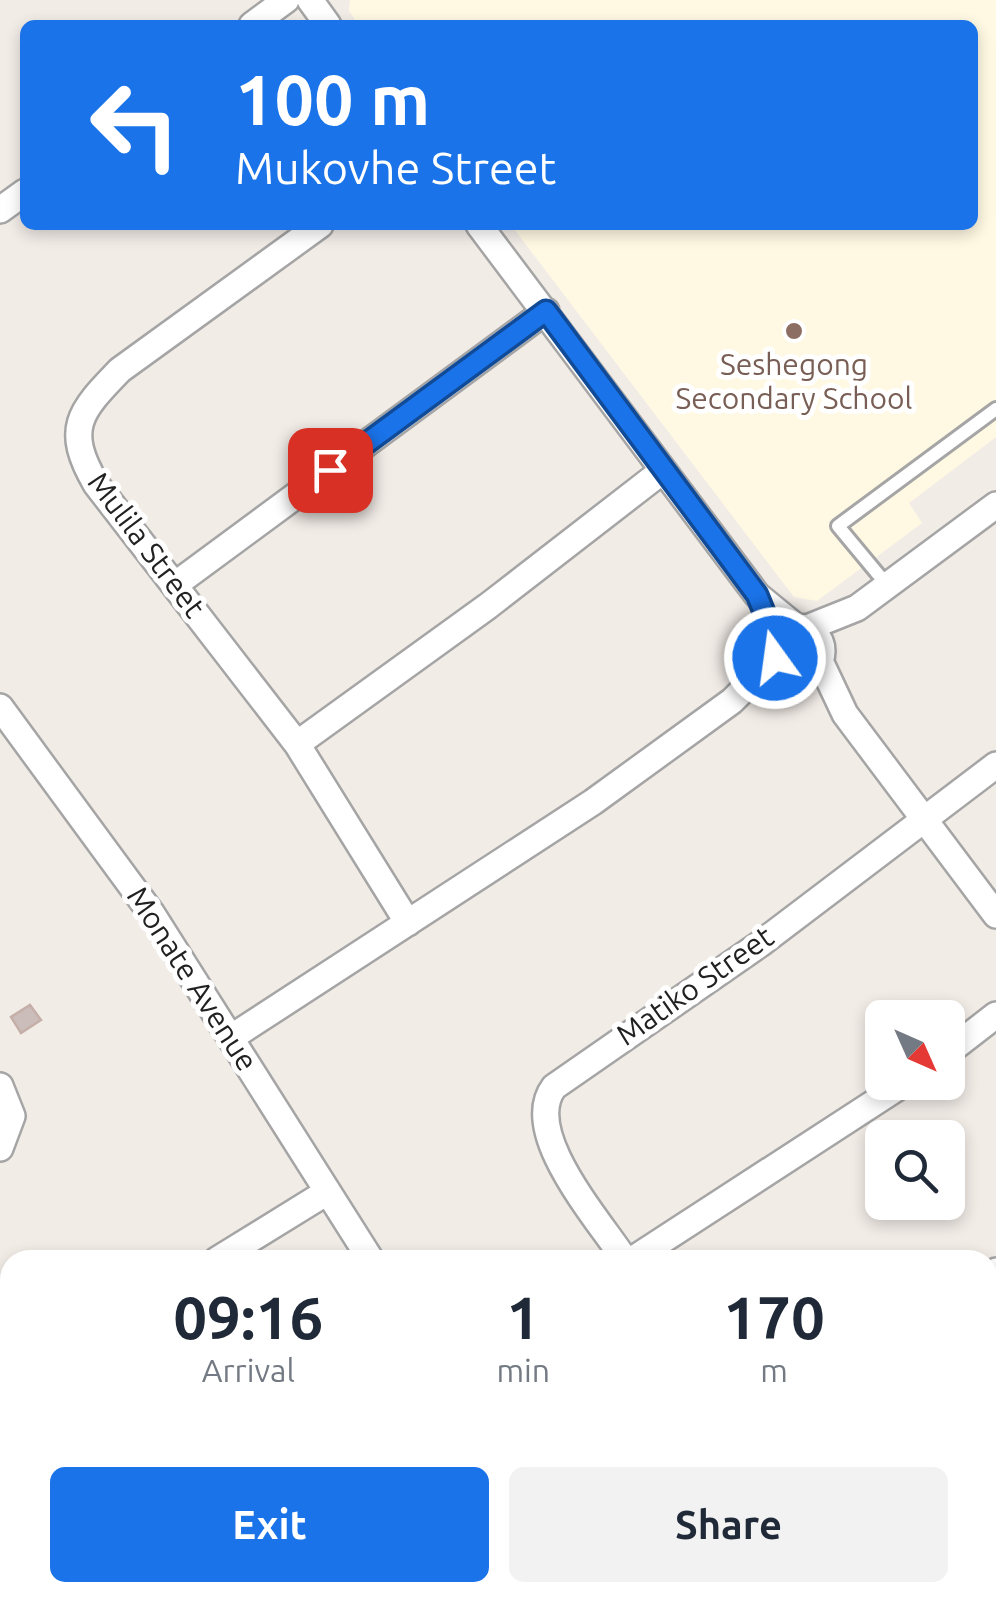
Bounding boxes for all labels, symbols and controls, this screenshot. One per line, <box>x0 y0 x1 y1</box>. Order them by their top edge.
icon: left <box>70 60 200 190</box>
text: 100 m <box>235 60 430 138</box>
text: Mukovhe Street <box>235 142 556 193</box>
marker: Seshegong Secondary School <box>783 320 805 342</box>
place label: Seshegong Secondary School <box>676 347 913 415</box>
pin <box>288 428 373 513</box>
icon: arrive <box>303 443 358 498</box>
street label: Mulila Street <box>81 465 212 624</box>
position arrow <box>723 606 827 710</box>
street label: Monate Avenue <box>121 880 265 1077</box>
street label: Matiko Street <box>610 919 779 1052</box>
north arrow <box>865 1000 965 1100</box>
map controls <box>865 1000 965 1220</box>
button: search <box>865 1120 965 1220</box>
text: 09:16 <box>173 1283 323 1350</box>
text: 1 <box>506 1283 540 1350</box>
text: 170 <box>723 1283 825 1350</box>
text: Arrival <box>202 1352 295 1388</box>
text: min <box>496 1352 550 1388</box>
text: m <box>760 1352 788 1388</box>
button: Exit <box>50 1467 489 1582</box>
button: Share <box>509 1467 948 1582</box>

